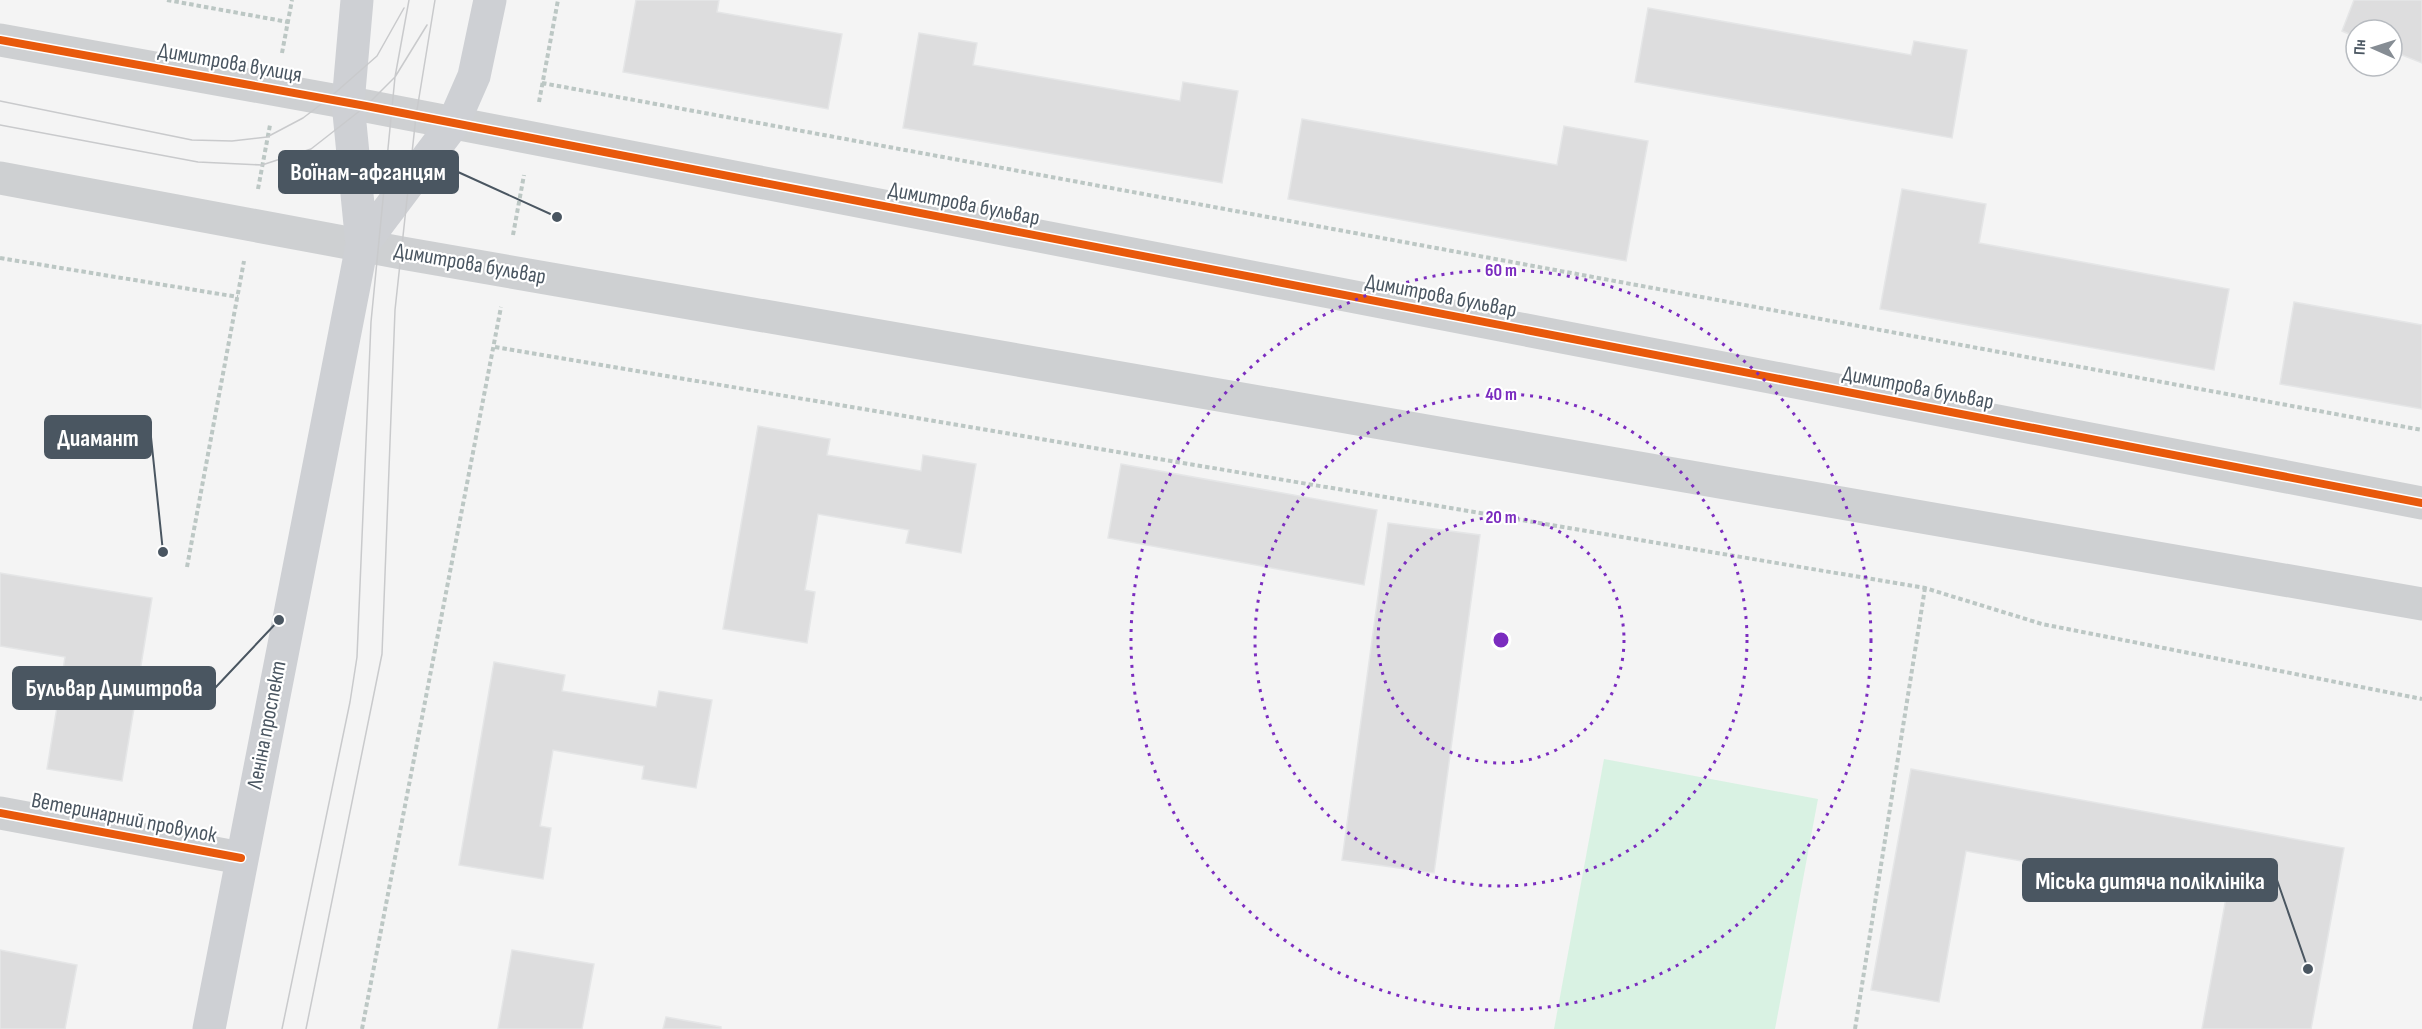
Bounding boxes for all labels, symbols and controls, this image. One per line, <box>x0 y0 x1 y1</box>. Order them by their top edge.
north arrow <box>2344 18 2404 78</box>
street label: Димитрова вулиця <box>156 37 304 89</box>
text: Пн <box>2351 39 2370 56</box>
callout: Воїнам-афганцям <box>279 151 458 193</box>
text: Воїнам-афганцям <box>290 158 446 187</box>
street label: Димитрова бульвар <box>886 176 1042 232</box>
street label: Димитрова бульвар <box>392 237 548 291</box>
text: 60 m <box>1485 260 1517 281</box>
street label: Димитрова бульвар <box>1363 268 1519 324</box>
street label: Димитрова бульвар <box>1840 360 1996 416</box>
text: 40 m <box>1485 384 1517 405</box>
callout: Диамант <box>45 416 151 458</box>
text: Диамант <box>57 424 139 453</box>
text: 20 m <box>1485 507 1517 528</box>
centre of rings <box>1491 630 1511 650</box>
street label: Леніна проспект <box>241 659 293 792</box>
callout: Бульвар Димитрова <box>13 667 215 709</box>
text: Бульвар Димитрова <box>25 674 203 703</box>
street label: Ветеринарний провулок <box>29 787 220 849</box>
callout: Міська дитяча поліклініка <box>2023 859 2277 901</box>
text: Міська дитяча поліклініка <box>2035 867 2265 896</box>

